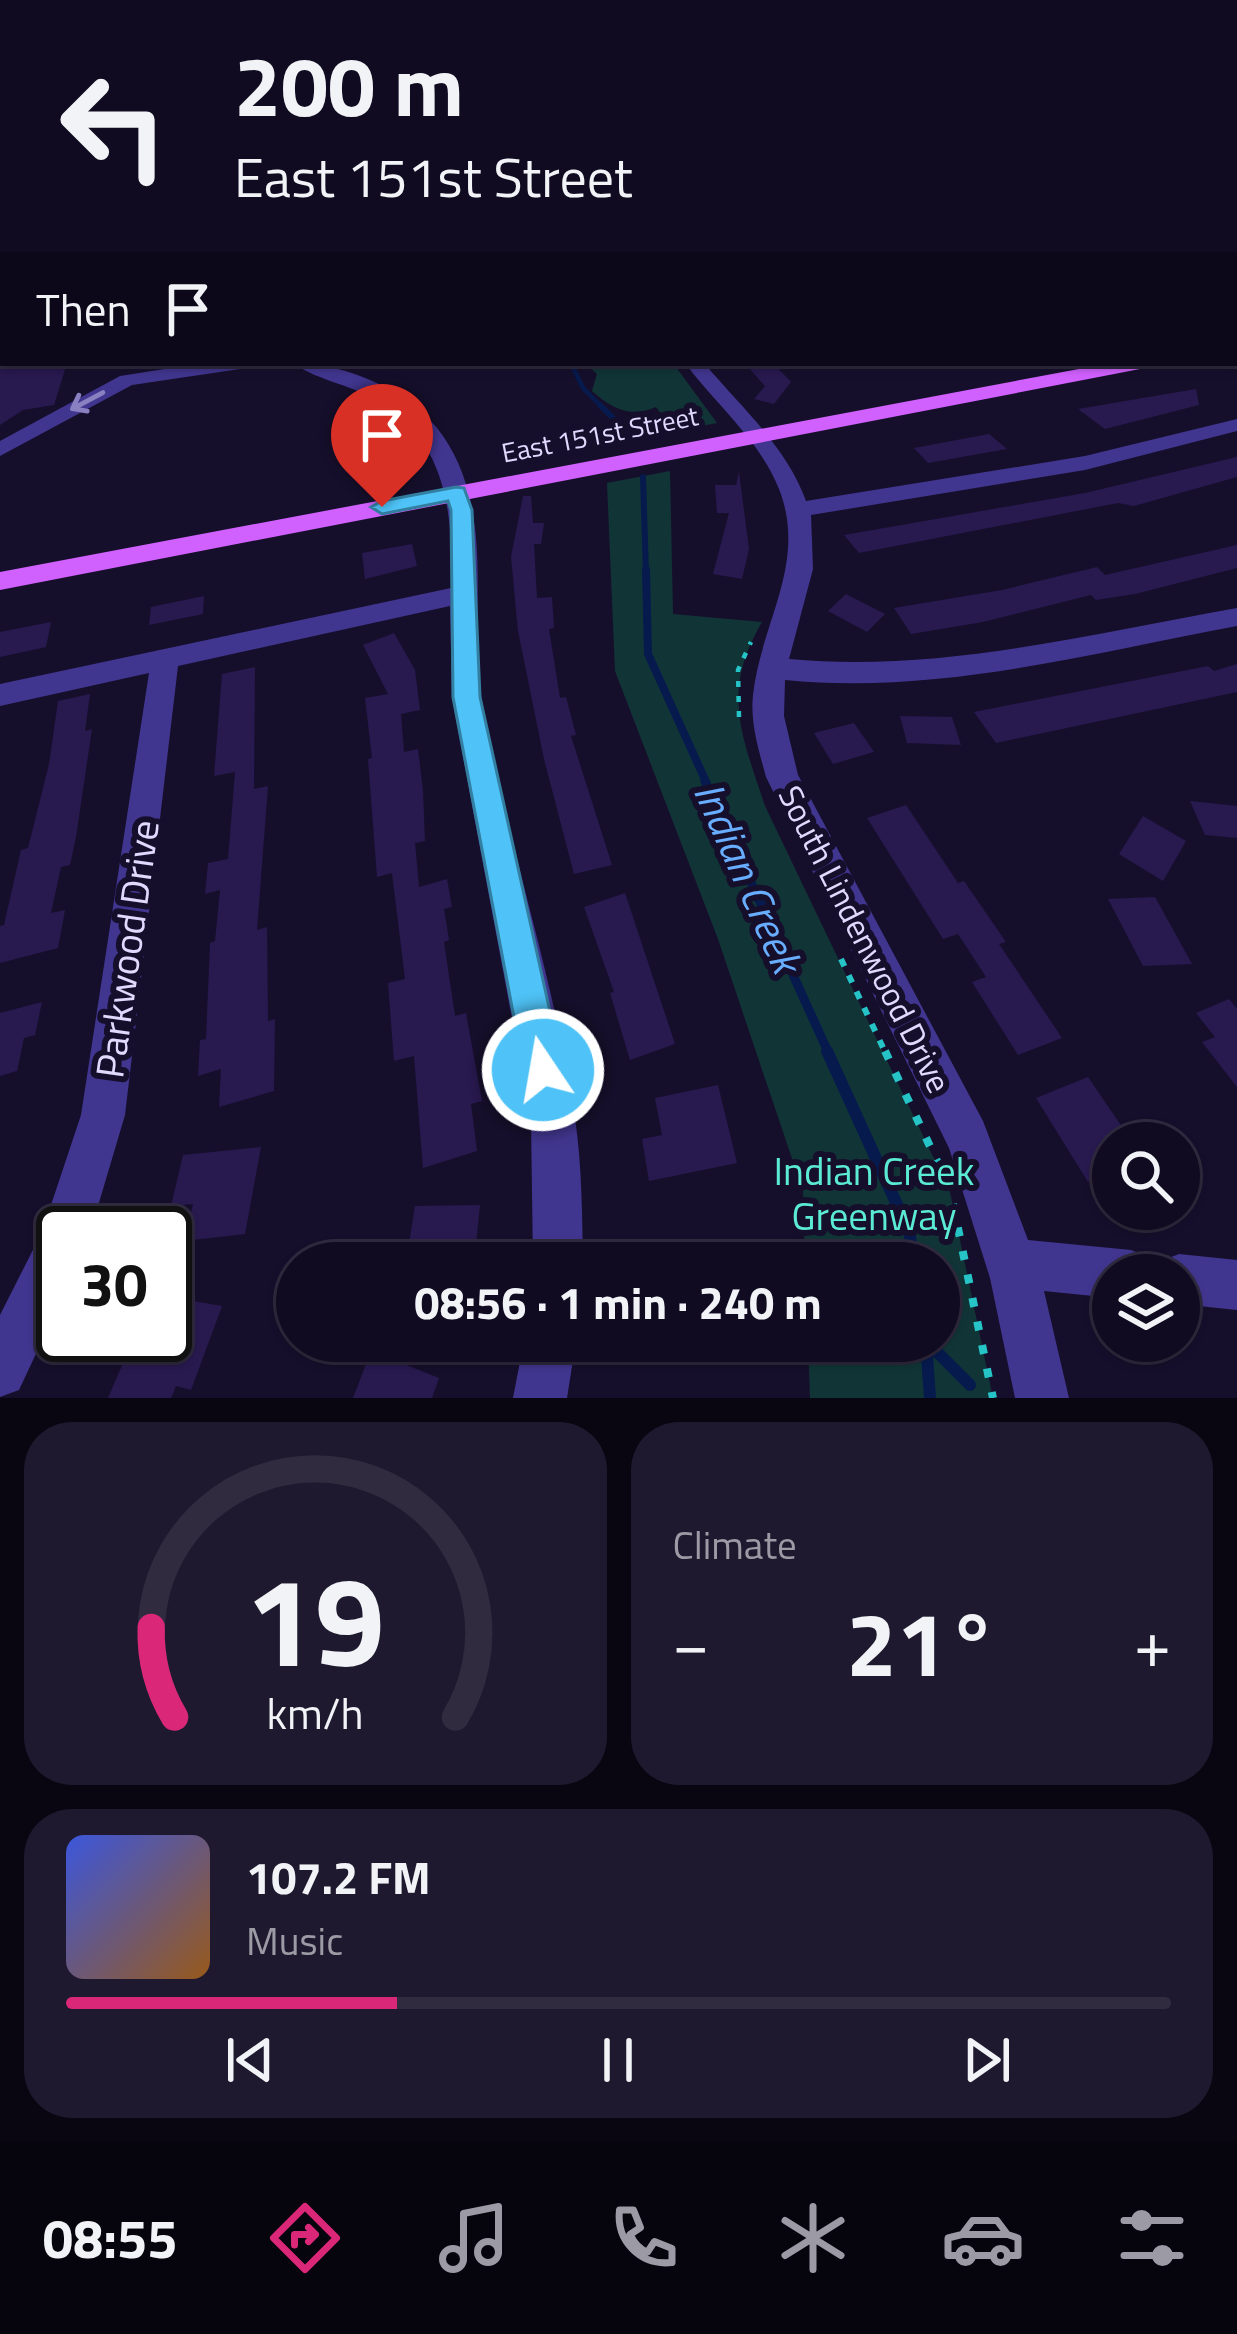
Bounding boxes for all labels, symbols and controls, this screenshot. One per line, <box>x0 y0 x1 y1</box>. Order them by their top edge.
text: 200 m <box>234 21 464 149</box>
icon: left <box>36 48 192 204</box>
text: East 151st Street <box>234 136 633 218</box>
text: Then <box>36 275 131 343</box>
icon: arrive <box>155 276 221 342</box>
pin <box>331 384 433 507</box>
one-way arrow <box>70 390 106 413</box>
street label: East 151st Street <box>498 394 702 473</box>
icon: arrive <box>349 402 415 468</box>
water label: Indian Creek <box>678 771 821 986</box>
street label: South Lindenwood Drive <box>766 777 964 1101</box>
street label: Parkwood Drive <box>79 816 174 1082</box>
position arrow <box>480 1007 606 1133</box>
map controls <box>1092 1122 1200 1362</box>
button: search <box>1092 1122 1200 1230</box>
park label: Indian Creek Greenway <box>773 1141 975 1245</box>
speed limit sign: 30 <box>36 1206 192 1362</box>
button: layers <box>1092 1254 1200 1362</box>
text: 08:56 · 1 min · 240 m <box>414 1268 822 1336</box>
text: Climate <box>673 1515 797 1574</box>
text: 19 <box>245 1525 385 1714</box>
text: 21° <box>846 1574 997 1711</box>
text: − <box>673 1592 709 1693</box>
text: + <box>1134 1592 1171 1693</box>
text: km/h <box>267 1679 364 1745</box>
text: 107.2 FM <box>246 1843 431 1911</box>
text: Music <box>246 1911 343 1970</box>
icon: previous <box>217 2027 283 2093</box>
icon: pause <box>585 2027 651 2093</box>
icon: next <box>954 2027 1020 2093</box>
icon: directions <box>263 2196 347 2280</box>
icon: music <box>432 2196 516 2280</box>
icon: phone <box>602 2196 686 2280</box>
icon: climate <box>771 2196 855 2280</box>
icon: car <box>941 2196 1025 2280</box>
icon: filters <box>1110 2196 1194 2280</box>
text: 08:55 <box>43 2197 178 2279</box>

